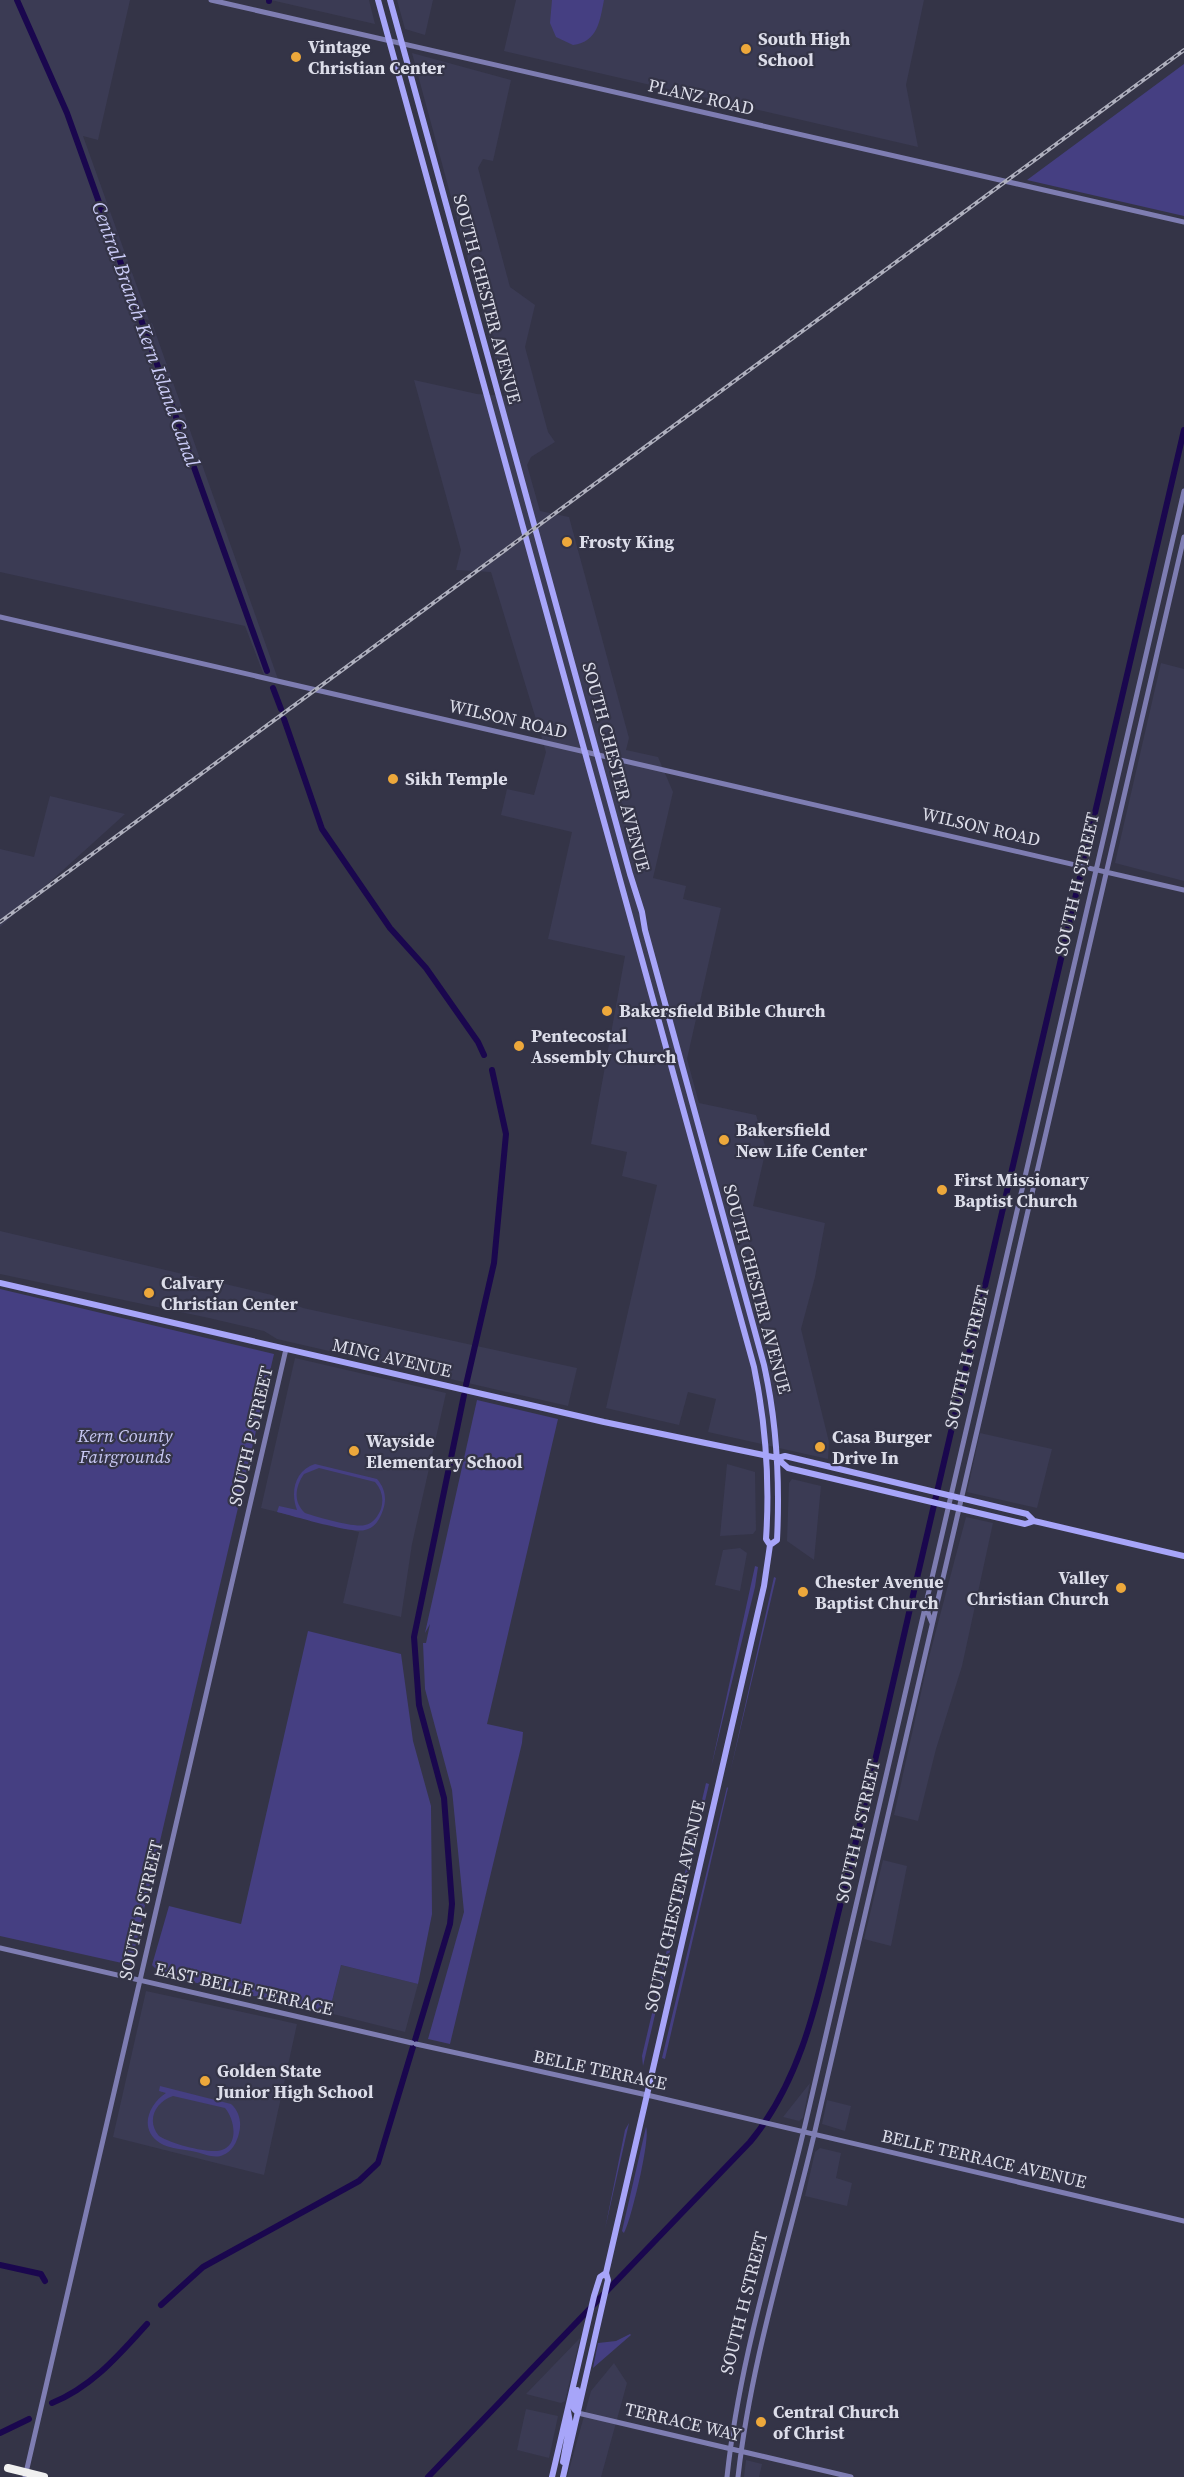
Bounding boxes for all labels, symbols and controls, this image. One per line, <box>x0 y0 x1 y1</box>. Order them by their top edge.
place label: South High School <box>758 26 850 72</box>
place label: Vintage Christian Center <box>308 34 445 80</box>
marker: South High School <box>739 42 753 56</box>
marker: Vintage Christian Center <box>289 50 303 64</box>
street label: PLANZ ROAD <box>646 72 757 121</box>
street label: SOUTH CHESTER AVENUE <box>447 191 528 407</box>
water label: Central Branch Kern Island Canal <box>85 198 207 471</box>
place label: Frosty King <box>579 529 675 554</box>
marker: Frosty King <box>560 535 574 549</box>
street label: SOUTH CHESTER AVENUE <box>576 659 657 875</box>
street label: WILSON ROAD <box>446 693 570 744</box>
place label: Sikh Temple <box>405 766 508 791</box>
marker: Sikh Temple <box>386 772 400 786</box>
street label: WILSON ROAD <box>919 801 1043 852</box>
street label: SOUTH H STREET <box>1048 810 1105 958</box>
place label: Bakersfield Bible Church <box>619 998 826 1023</box>
marker: Bakersfield Bible Church <box>600 1004 614 1018</box>
place label: Pentecostal Assembly Church <box>531 1023 676 1069</box>
marker: Pentecostal Assembly Church <box>512 1039 526 1053</box>
place label: Bakersfield New Life Center <box>736 1117 868 1163</box>
marker: Bakersfield New Life Center <box>717 1133 731 1147</box>
place label: First Missionary Baptist Church <box>954 1167 1090 1213</box>
street label: SOUTH CHESTER AVENUE <box>717 1181 798 1397</box>
marker: First Missionary Baptist Church <box>935 1183 949 1197</box>
place label: Calvary Christian Center <box>161 1270 298 1316</box>
street label: SOUTH H STREET <box>938 1283 995 1431</box>
marker: Calvary Christian Center <box>142 1286 156 1300</box>
street label: MING AVENUE <box>330 1332 454 1383</box>
street label: SOUTH P STREET <box>222 1363 279 1508</box>
park label: Kern County Fairgrounds <box>77 1423 173 1469</box>
place label: Casa Burger Drive In <box>832 1424 933 1470</box>
place label: Wayside Elementary School <box>366 1428 523 1474</box>
marker: Casa Burger Drive In <box>813 1440 827 1454</box>
marker: Wayside Elementary School <box>347 1444 361 1458</box>
place label: Valley Christian Church <box>967 1565 1109 1611</box>
place label: Chester Avenue Baptist Church <box>815 1569 944 1615</box>
marker: Valley Christian Church <box>1114 1581 1128 1595</box>
marker: Chester Avenue Baptist Church <box>796 1585 810 1599</box>
street label: SOUTH H STREET <box>829 1757 886 1905</box>
street label: SOUTH CHESTER AVENUE <box>638 1798 711 2014</box>
street label: SOUTH P STREET <box>112 1837 169 1982</box>
street label: EAST BELLE TERRACE <box>152 1956 336 2021</box>
street label: BELLE TERRACE <box>531 2043 669 2096</box>
place label: Golden State Junior High School <box>216 2058 374 2104</box>
marker: Golden State Junior High School <box>198 2074 212 2088</box>
street label: BELLE TERRACE AVENUE <box>879 2123 1089 2194</box>
street label: SOUTH H STREET <box>714 2229 773 2377</box>
street label: TERRACE WAY <box>622 2396 745 2447</box>
place label: Central Church of Christ <box>773 2399 899 2445</box>
marker: Central Church of Christ <box>754 2415 768 2429</box>

